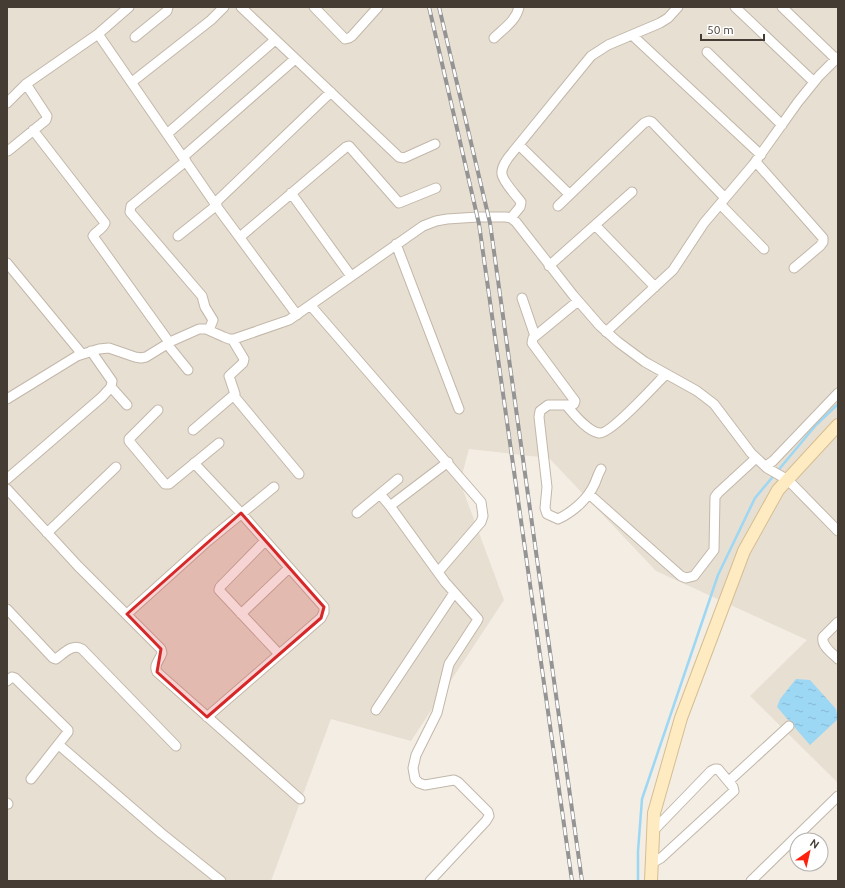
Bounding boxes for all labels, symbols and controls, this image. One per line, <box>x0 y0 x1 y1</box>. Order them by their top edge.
scale bar <box>701 16 764 42</box>
text: 50 m <box>707 23 734 36</box>
north arrow <box>789 832 829 872</box>
text: N <box>808 836 821 851</box>

